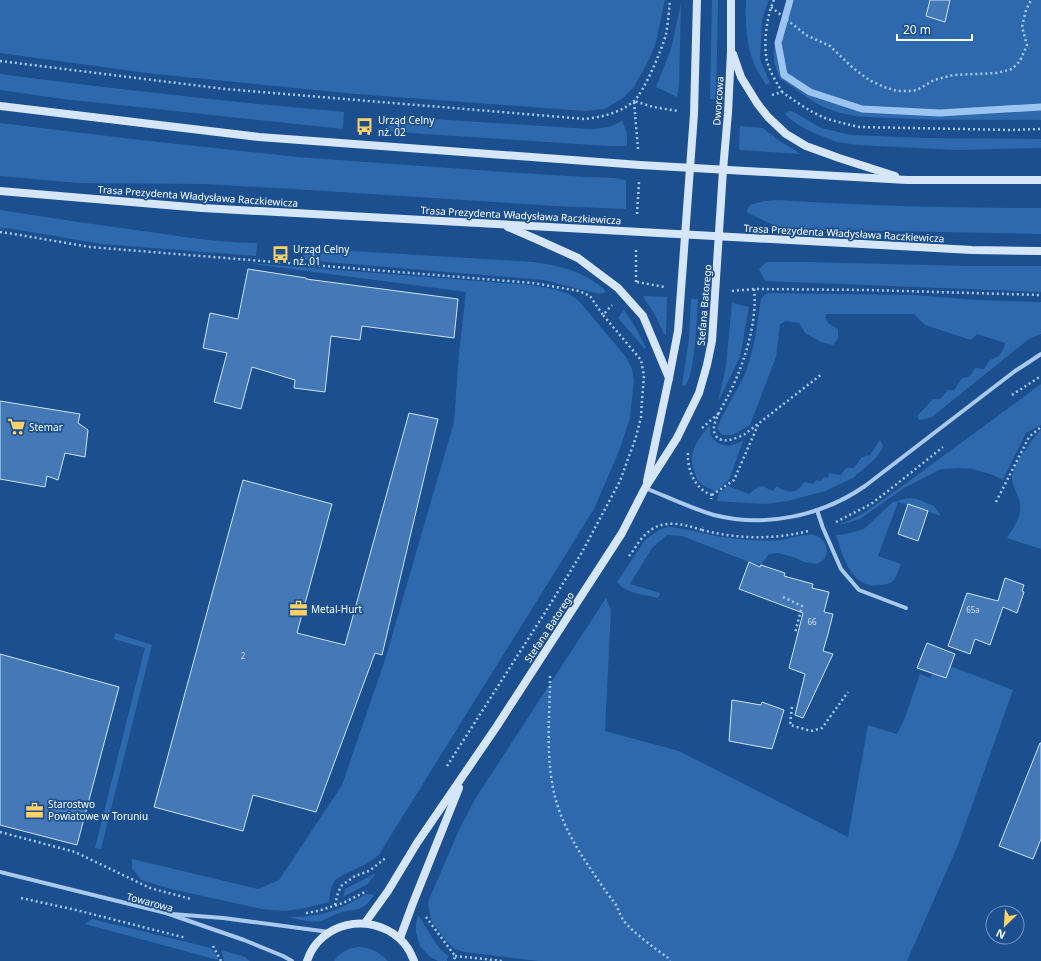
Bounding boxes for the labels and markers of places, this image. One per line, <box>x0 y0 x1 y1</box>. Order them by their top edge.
place label: Urząd Celny nż. 02 <box>378 113 435 139</box>
bus stop icon: Urząd Celny nż. 02 <box>355 116 375 136</box>
place label: Urząd Celny nż. 01 <box>293 242 350 268</box>
bus stop icon: Urząd Celny nż. 01 <box>270 245 290 265</box>
supermarket icon: Stemar <box>6 417 26 437</box>
place label: Stemar <box>29 420 63 434</box>
office icon: Metal-Hurt <box>288 599 308 619</box>
place label: Metal-Hurt <box>311 602 362 616</box>
place label: Starostwo Powiatowe w Toruniu <box>48 797 148 823</box>
office icon: Starostwo Powiatowe w Toruniu <box>25 800 45 820</box>

